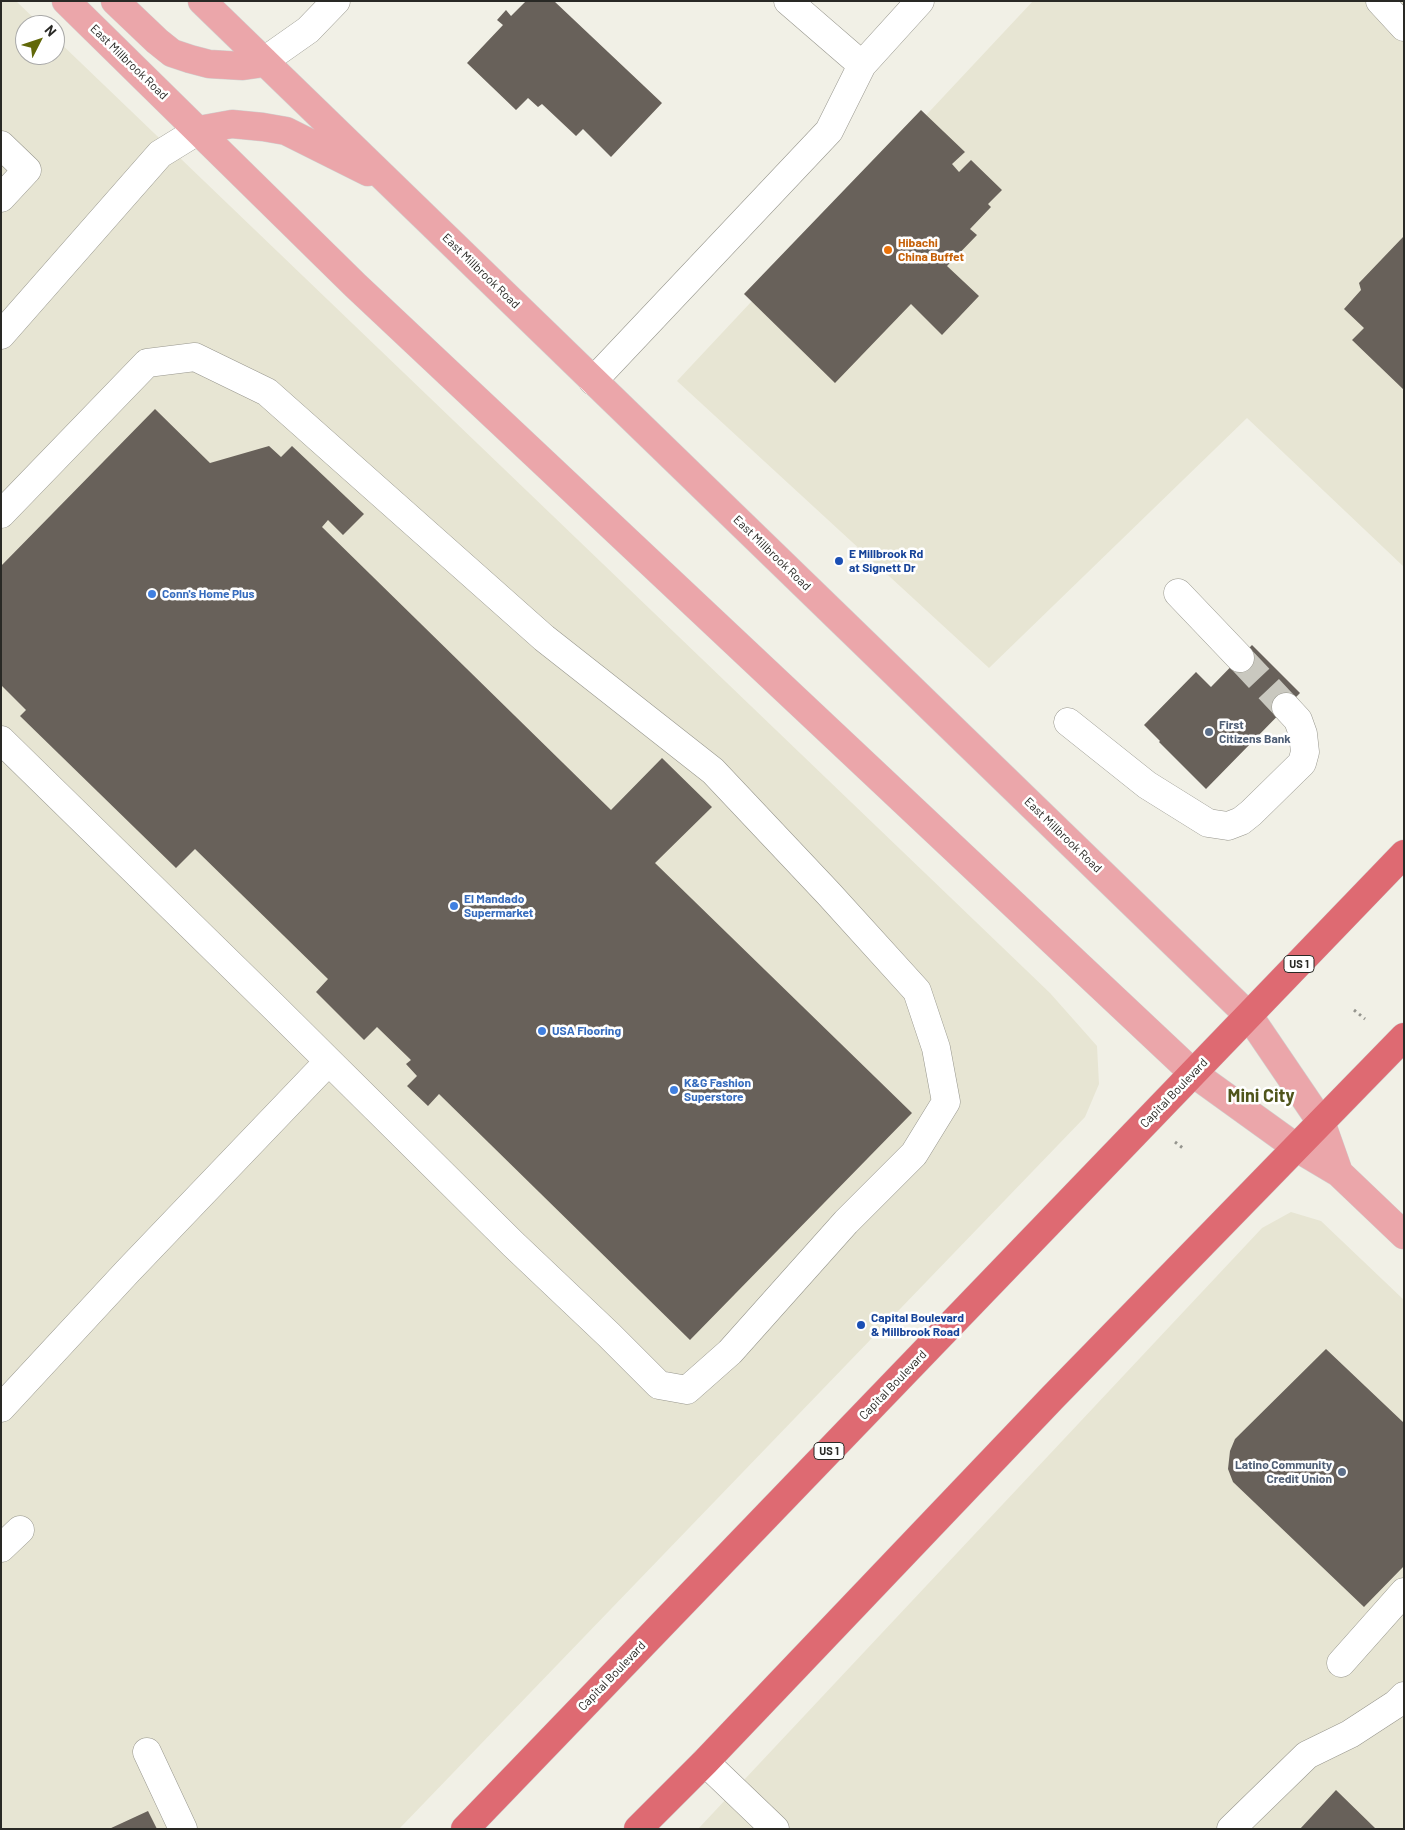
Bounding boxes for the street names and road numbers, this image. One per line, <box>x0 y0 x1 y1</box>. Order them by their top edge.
street label: East Millbrook Road <box>87 21 171 103</box>
street label: East Millbrook Road <box>439 230 523 312</box>
street label: East Millbrook Road <box>730 512 814 594</box>
street label: East Millbrook Road <box>1021 794 1105 876</box>
road number: US 1 <box>1284 956 1314 972</box>
street label: Capital Boulevard <box>1137 1055 1211 1131</box>
street label: Capital Boulevard <box>856 1347 930 1423</box>
road number: US 1 <box>814 1442 844 1460</box>
street label: Capital Boulevard <box>575 1638 649 1714</box>

